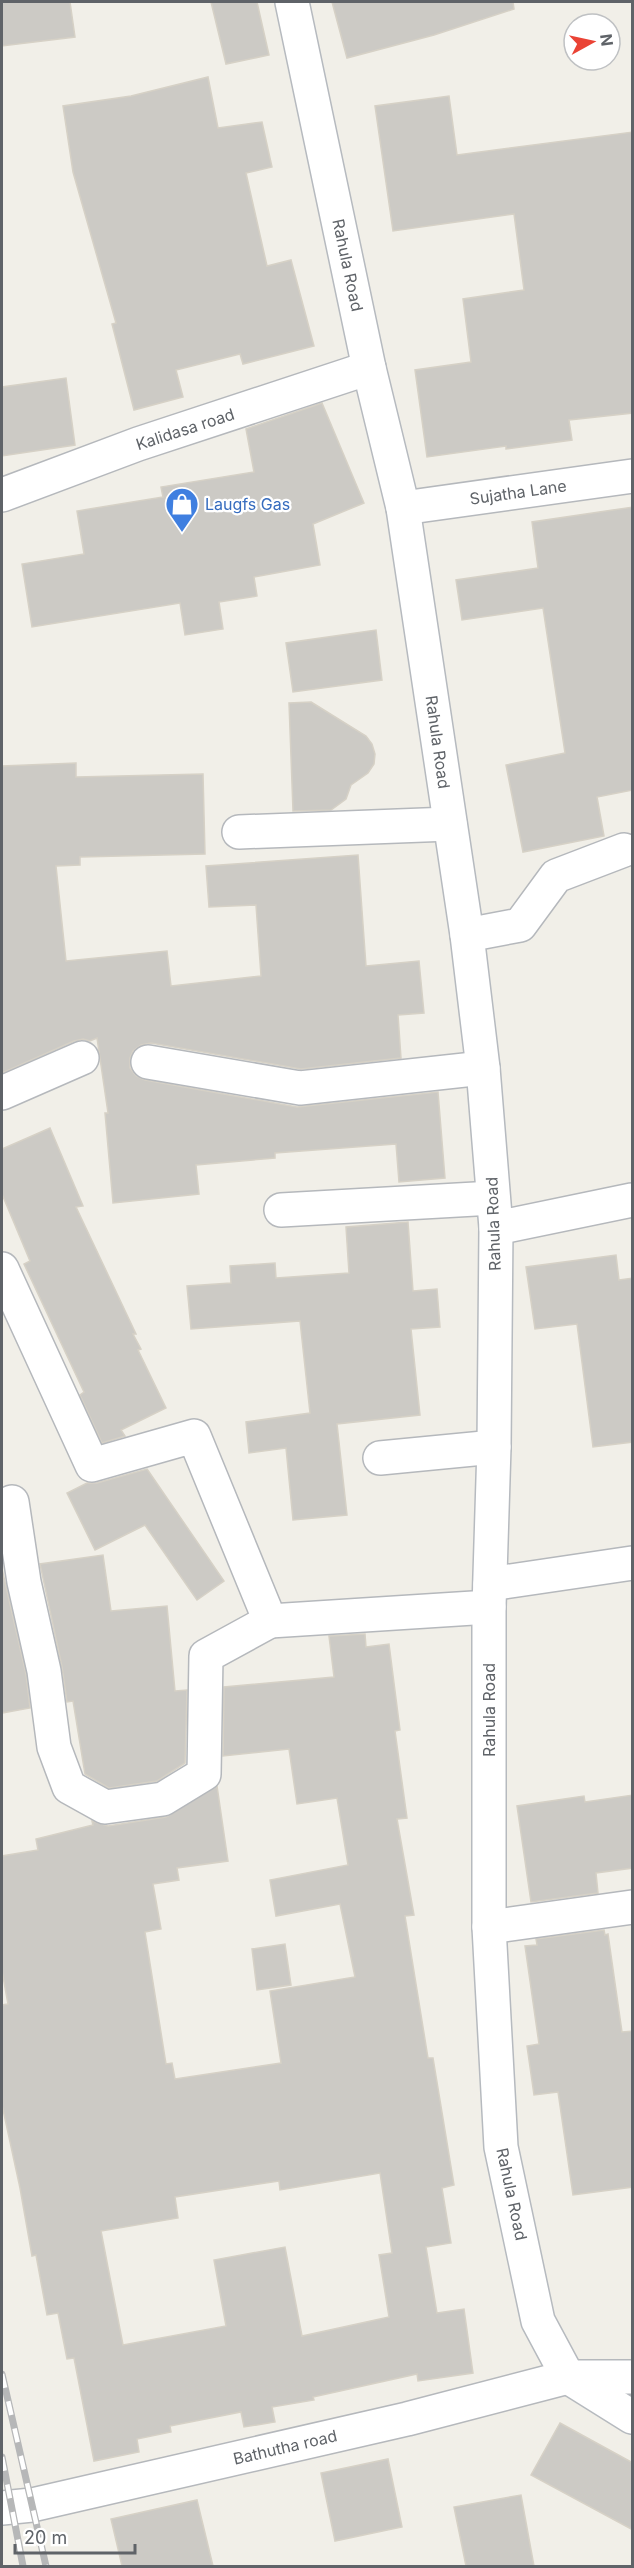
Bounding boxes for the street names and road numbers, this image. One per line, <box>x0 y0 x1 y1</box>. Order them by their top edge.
street label: Rahula Road <box>328 217 368 313</box>
street label: Kalidasa road <box>133 404 237 454</box>
street label: Sujatha Lane <box>468 475 568 509</box>
street label: Rahula Road <box>422 694 454 790</box>
street label: Rahula Road <box>481 1177 505 1271</box>
street label: Rahula Road <box>479 1663 499 1757</box>
street label: Rahula Road <box>492 2146 532 2242</box>
street label: Bathutha road <box>231 2425 339 2469</box>

